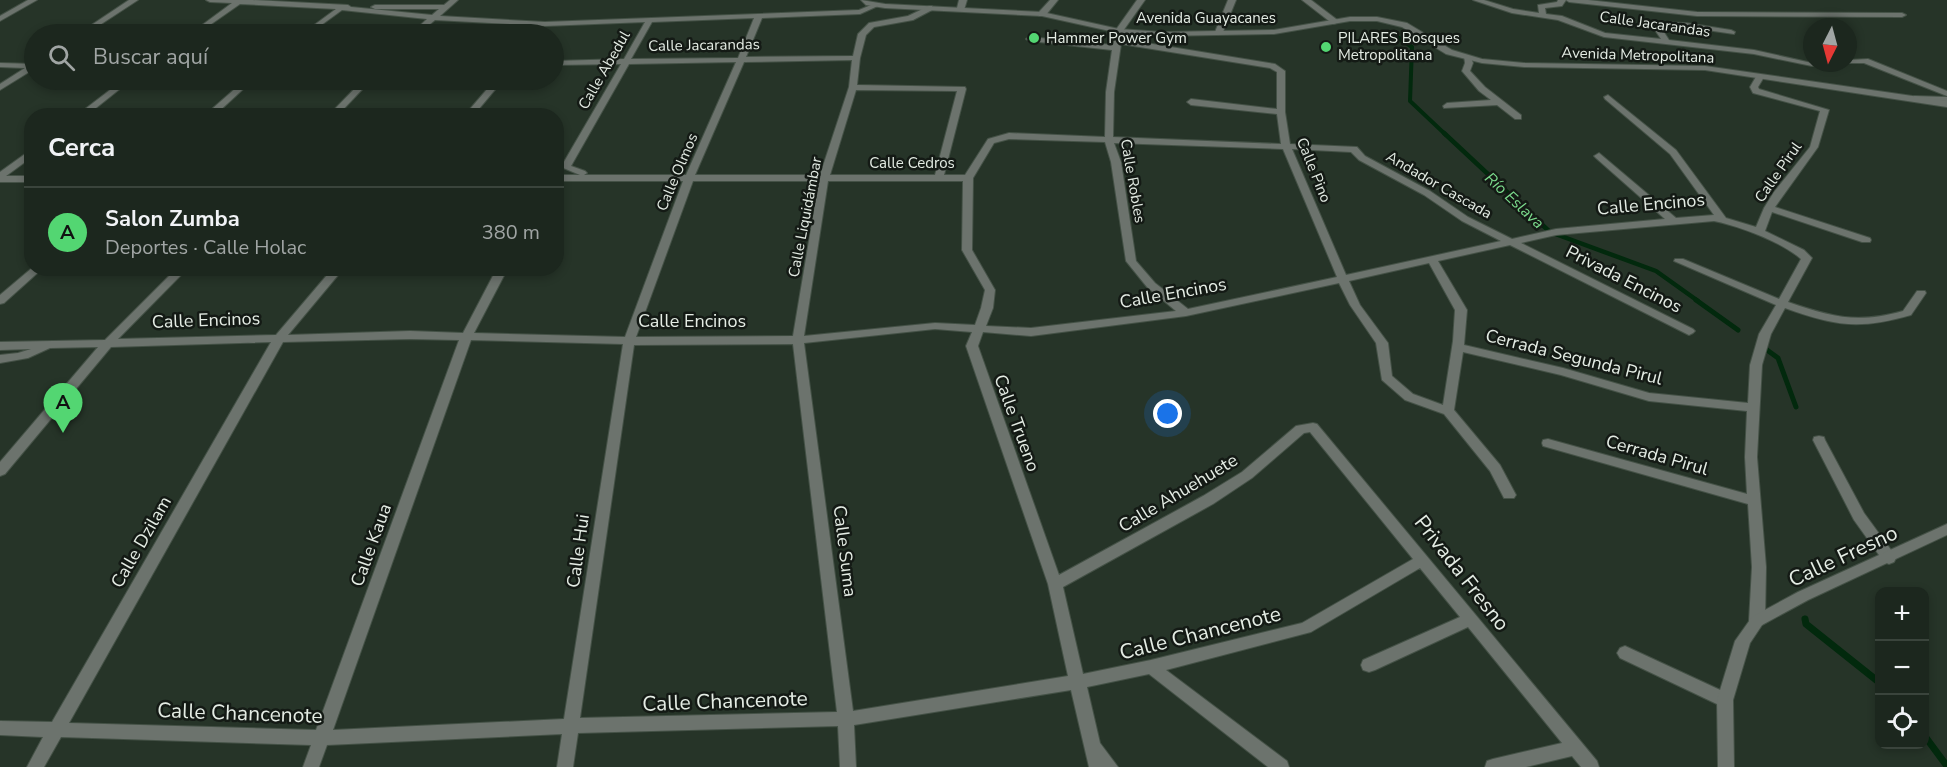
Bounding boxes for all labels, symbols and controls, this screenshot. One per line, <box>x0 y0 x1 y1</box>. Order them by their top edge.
street label: Calle Jacarandas <box>1598 6 1712 42</box>
street label: Avenida Guayacanes <box>1136 8 1276 28</box>
north arrow <box>1803 18 1857 72</box>
search box <box>24 24 564 90</box>
street label: Calle Abedul <box>573 27 635 113</box>
place label: Hammer Power Gym <box>1046 28 1187 48</box>
place label: PILARES Bosques Metropolitana <box>1338 28 1460 65</box>
marker: Hammer Power Gym <box>1027 31 1041 45</box>
street label: Calle Jacarandas <box>648 34 760 56</box>
marker: PILARES Bosques Metropolitana <box>1319 40 1333 54</box>
icon: search <box>45 41 78 74</box>
text: Buscar aquí <box>93 42 208 72</box>
street label: Avenida Metropolitana <box>1561 42 1715 68</box>
text: Cerca <box>48 130 115 165</box>
street label: Calle Olmos <box>652 130 702 214</box>
street label: Calle Pino <box>1292 135 1336 205</box>
street label: Calle Robles <box>1116 137 1150 225</box>
street label: Calle Pirul <box>1750 137 1806 206</box>
street label: Andador Cascada <box>1382 147 1496 223</box>
street label: Calle Cedros <box>869 153 955 173</box>
street label: Calle Liquidámbar <box>784 154 827 279</box>
water label: Río Eslava <box>1480 167 1549 234</box>
street label: Calle Encinos <box>1596 187 1706 221</box>
text: Salon Zumba <box>105 204 240 234</box>
text: A <box>60 219 75 246</box>
text: 380 m <box>482 219 540 246</box>
text: Deportes · Calle Holac <box>105 234 306 261</box>
street label: Privada Encinos <box>1562 239 1686 319</box>
street label: Calle Encinos <box>1118 272 1228 314</box>
street label: Calle Encinos <box>151 306 261 334</box>
street label: Calle Encinos <box>638 309 746 333</box>
street label: Cerrada Segunda Pirul <box>1483 323 1666 391</box>
street label: Calle Trueno <box>988 371 1046 475</box>
pin: A <box>44 384 82 433</box>
your location <box>1153 399 1182 428</box>
street label: Cerrada Pirul <box>1603 429 1712 481</box>
street label: Calle Ahuehuete <box>1114 448 1242 538</box>
street label: Calle Dzilam <box>105 492 177 592</box>
street label: Calle Kaua <box>345 500 397 590</box>
street label: Calle Suma <box>827 504 863 598</box>
street label: Privada Fresno <box>1408 509 1516 637</box>
street label: Calle Hui <box>561 513 595 589</box>
street label: Calle Fresno <box>1784 519 1902 593</box>
map controls <box>1875 587 1929 749</box>
button: + <box>1875 587 1929 641</box>
street label: Calle Chancenote <box>1116 599 1284 667</box>
button: − <box>1875 641 1929 695</box>
street label: Calle Chancenote <box>642 684 808 718</box>
button: locate <box>1875 695 1929 749</box>
street label: Calle Chancenote <box>157 696 323 730</box>

